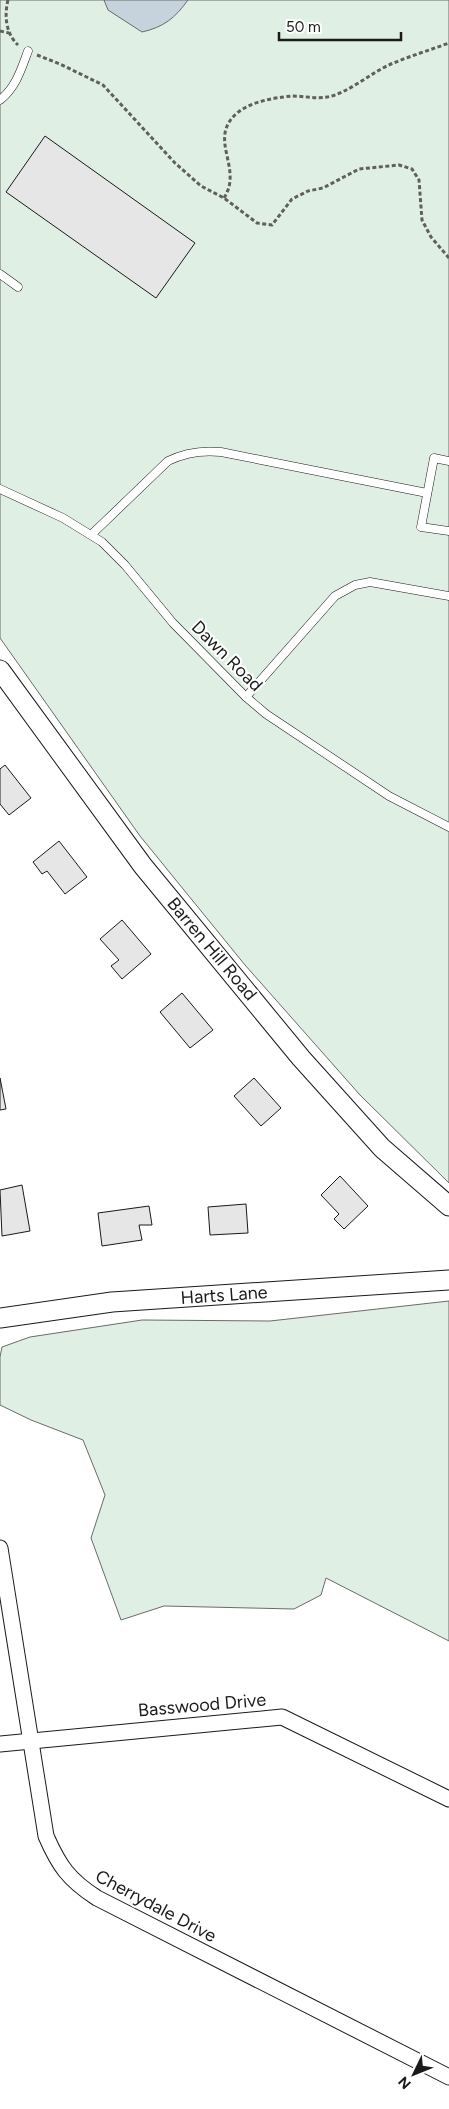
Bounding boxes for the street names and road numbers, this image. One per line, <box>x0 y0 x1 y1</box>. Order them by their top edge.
street label: Dawn Road <box>187 616 267 696</box>
street label: Barren Hill Road <box>162 893 262 1005</box>
street label: Harts Lane <box>180 1281 268 1309</box>
street label: Basswood Drive <box>137 1688 267 1722</box>
street label: Cherrydale Drive <box>92 1865 220 1947</box>

